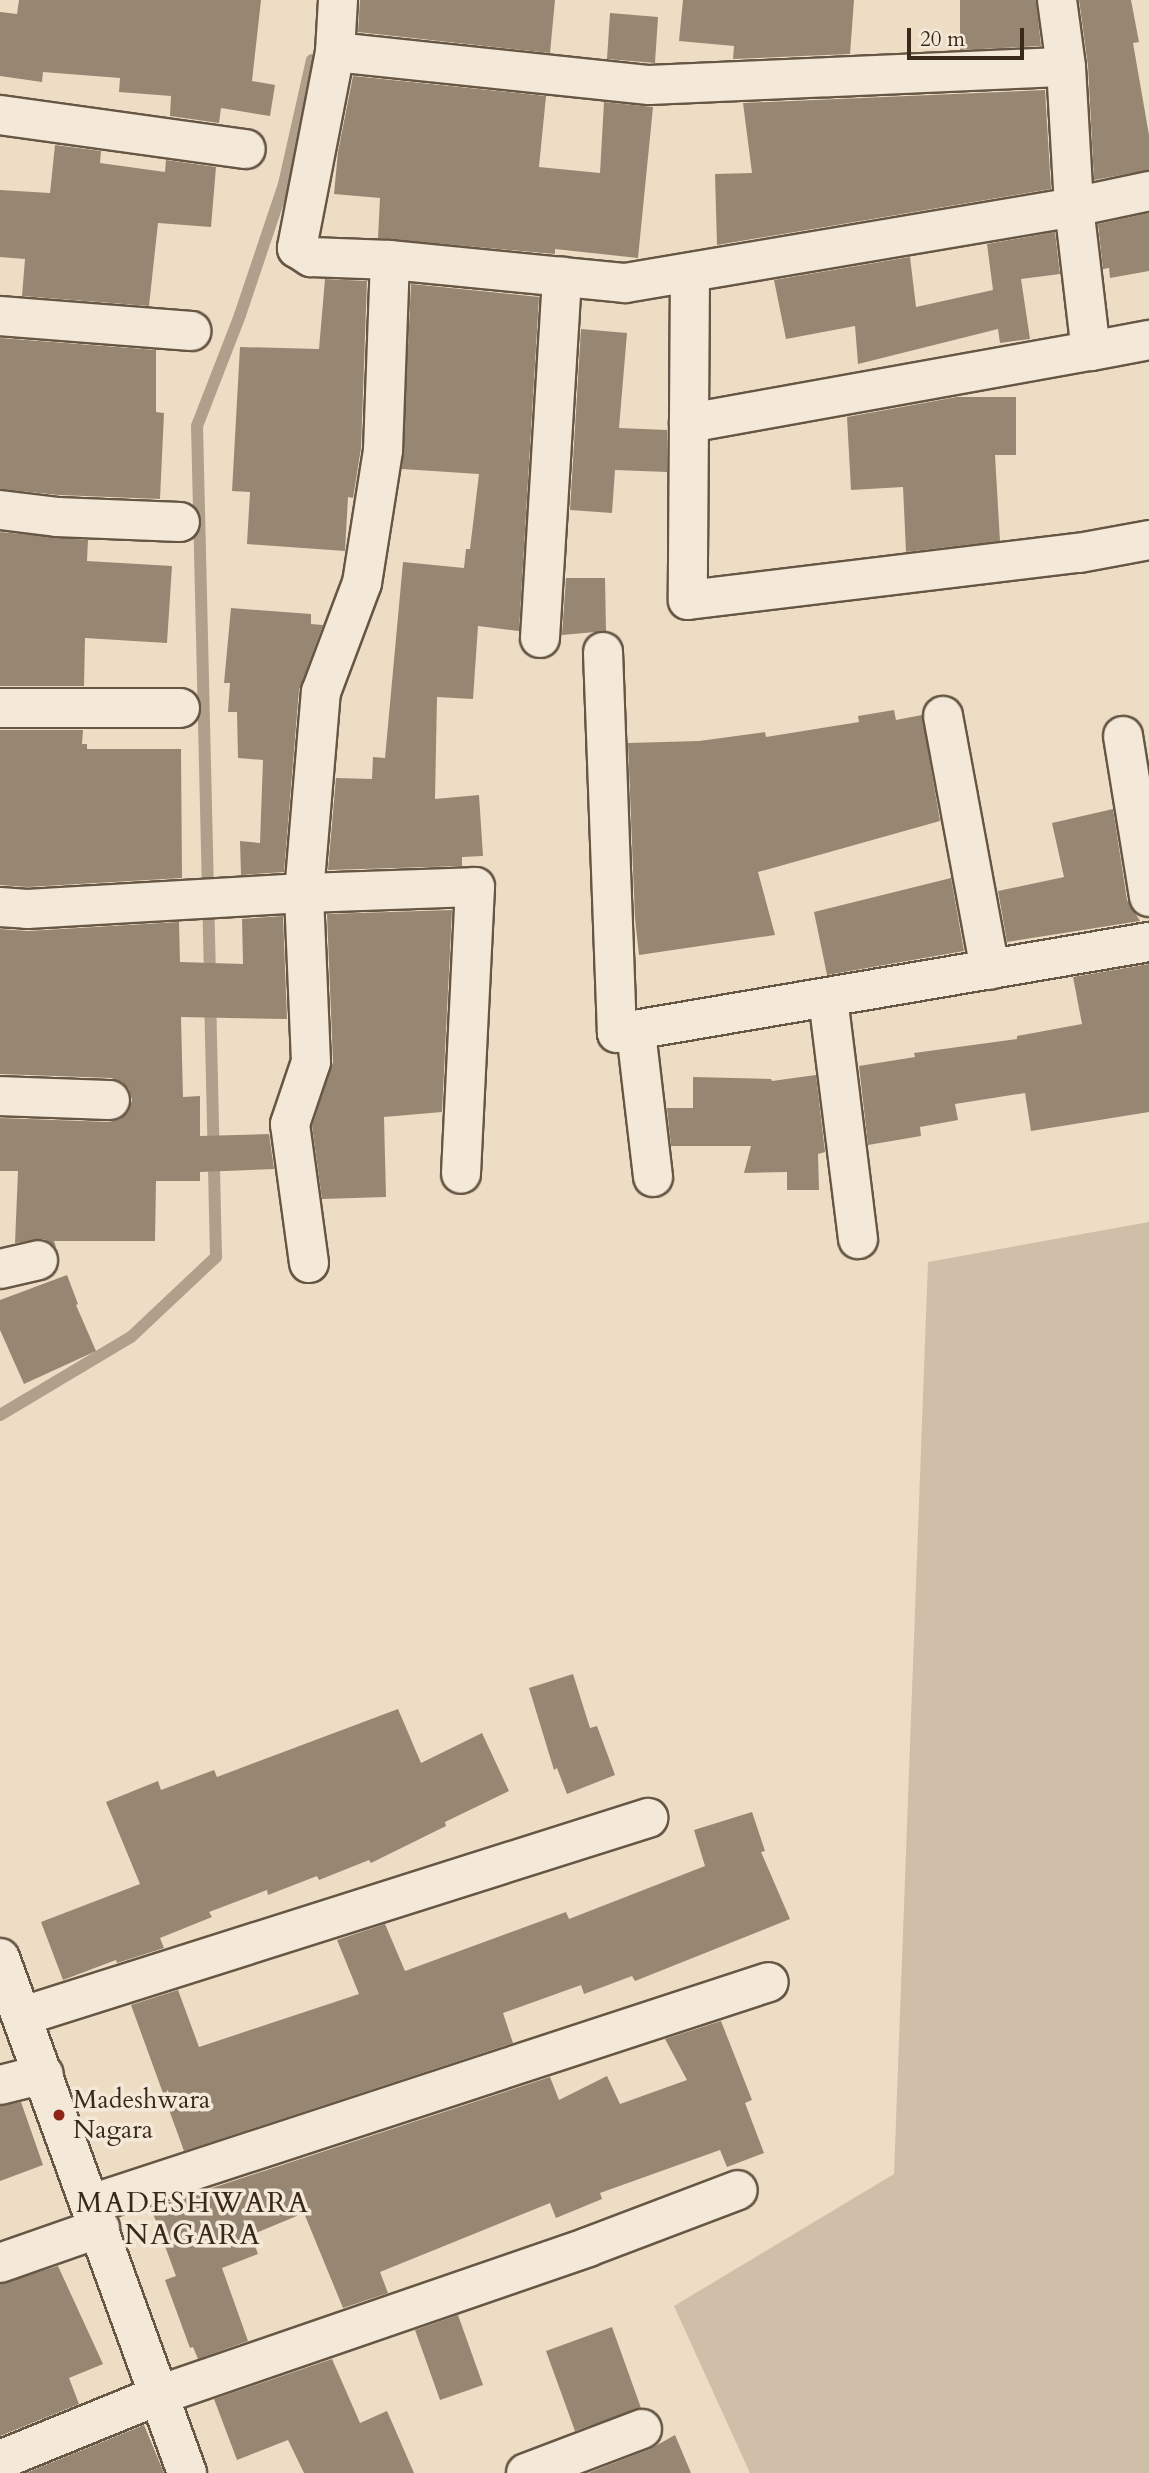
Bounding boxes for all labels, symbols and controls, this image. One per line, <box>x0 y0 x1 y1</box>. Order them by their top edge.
scale bar <box>911 14 1028 58</box>
text: 20 m <box>920 25 965 54</box>
place label: Madeshwara Nagara <box>73 2084 210 2146</box>
marker: Madeshwara Nagara <box>51 2107 67 2123</box>
district label: MADESHWARA NAGARA <box>77 2186 309 2252</box>

